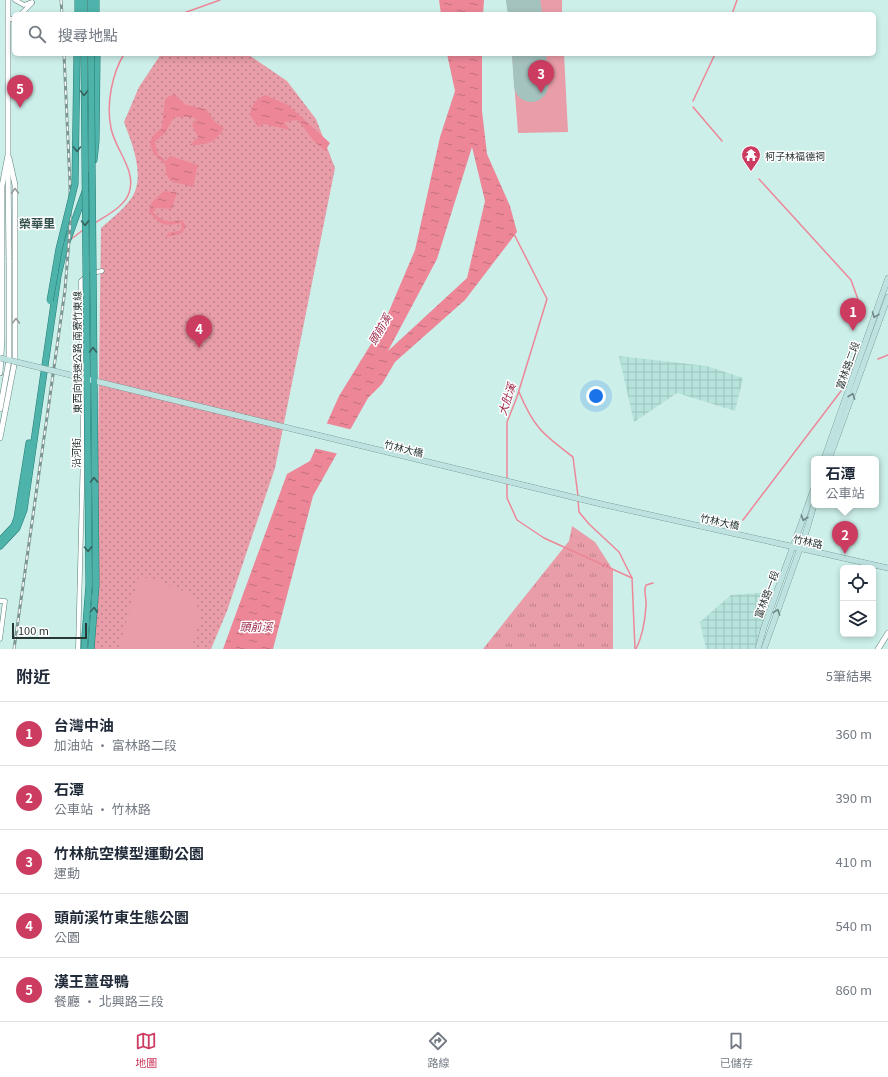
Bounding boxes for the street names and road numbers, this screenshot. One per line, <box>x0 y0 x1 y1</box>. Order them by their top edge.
street label: 東西向快速公路 南寮竹東線 <box>69 291 84 413</box>
street label: 富林路二段 <box>831 339 863 391</box>
street label: 竹林大橋 <box>383 436 425 460</box>
street label: 沿河街 <box>68 438 83 468</box>
street label: 竹林大橋 <box>699 510 741 532</box>
street label: 竹林路 <box>792 531 824 551</box>
street label: 富林路一段 <box>750 568 782 620</box>

